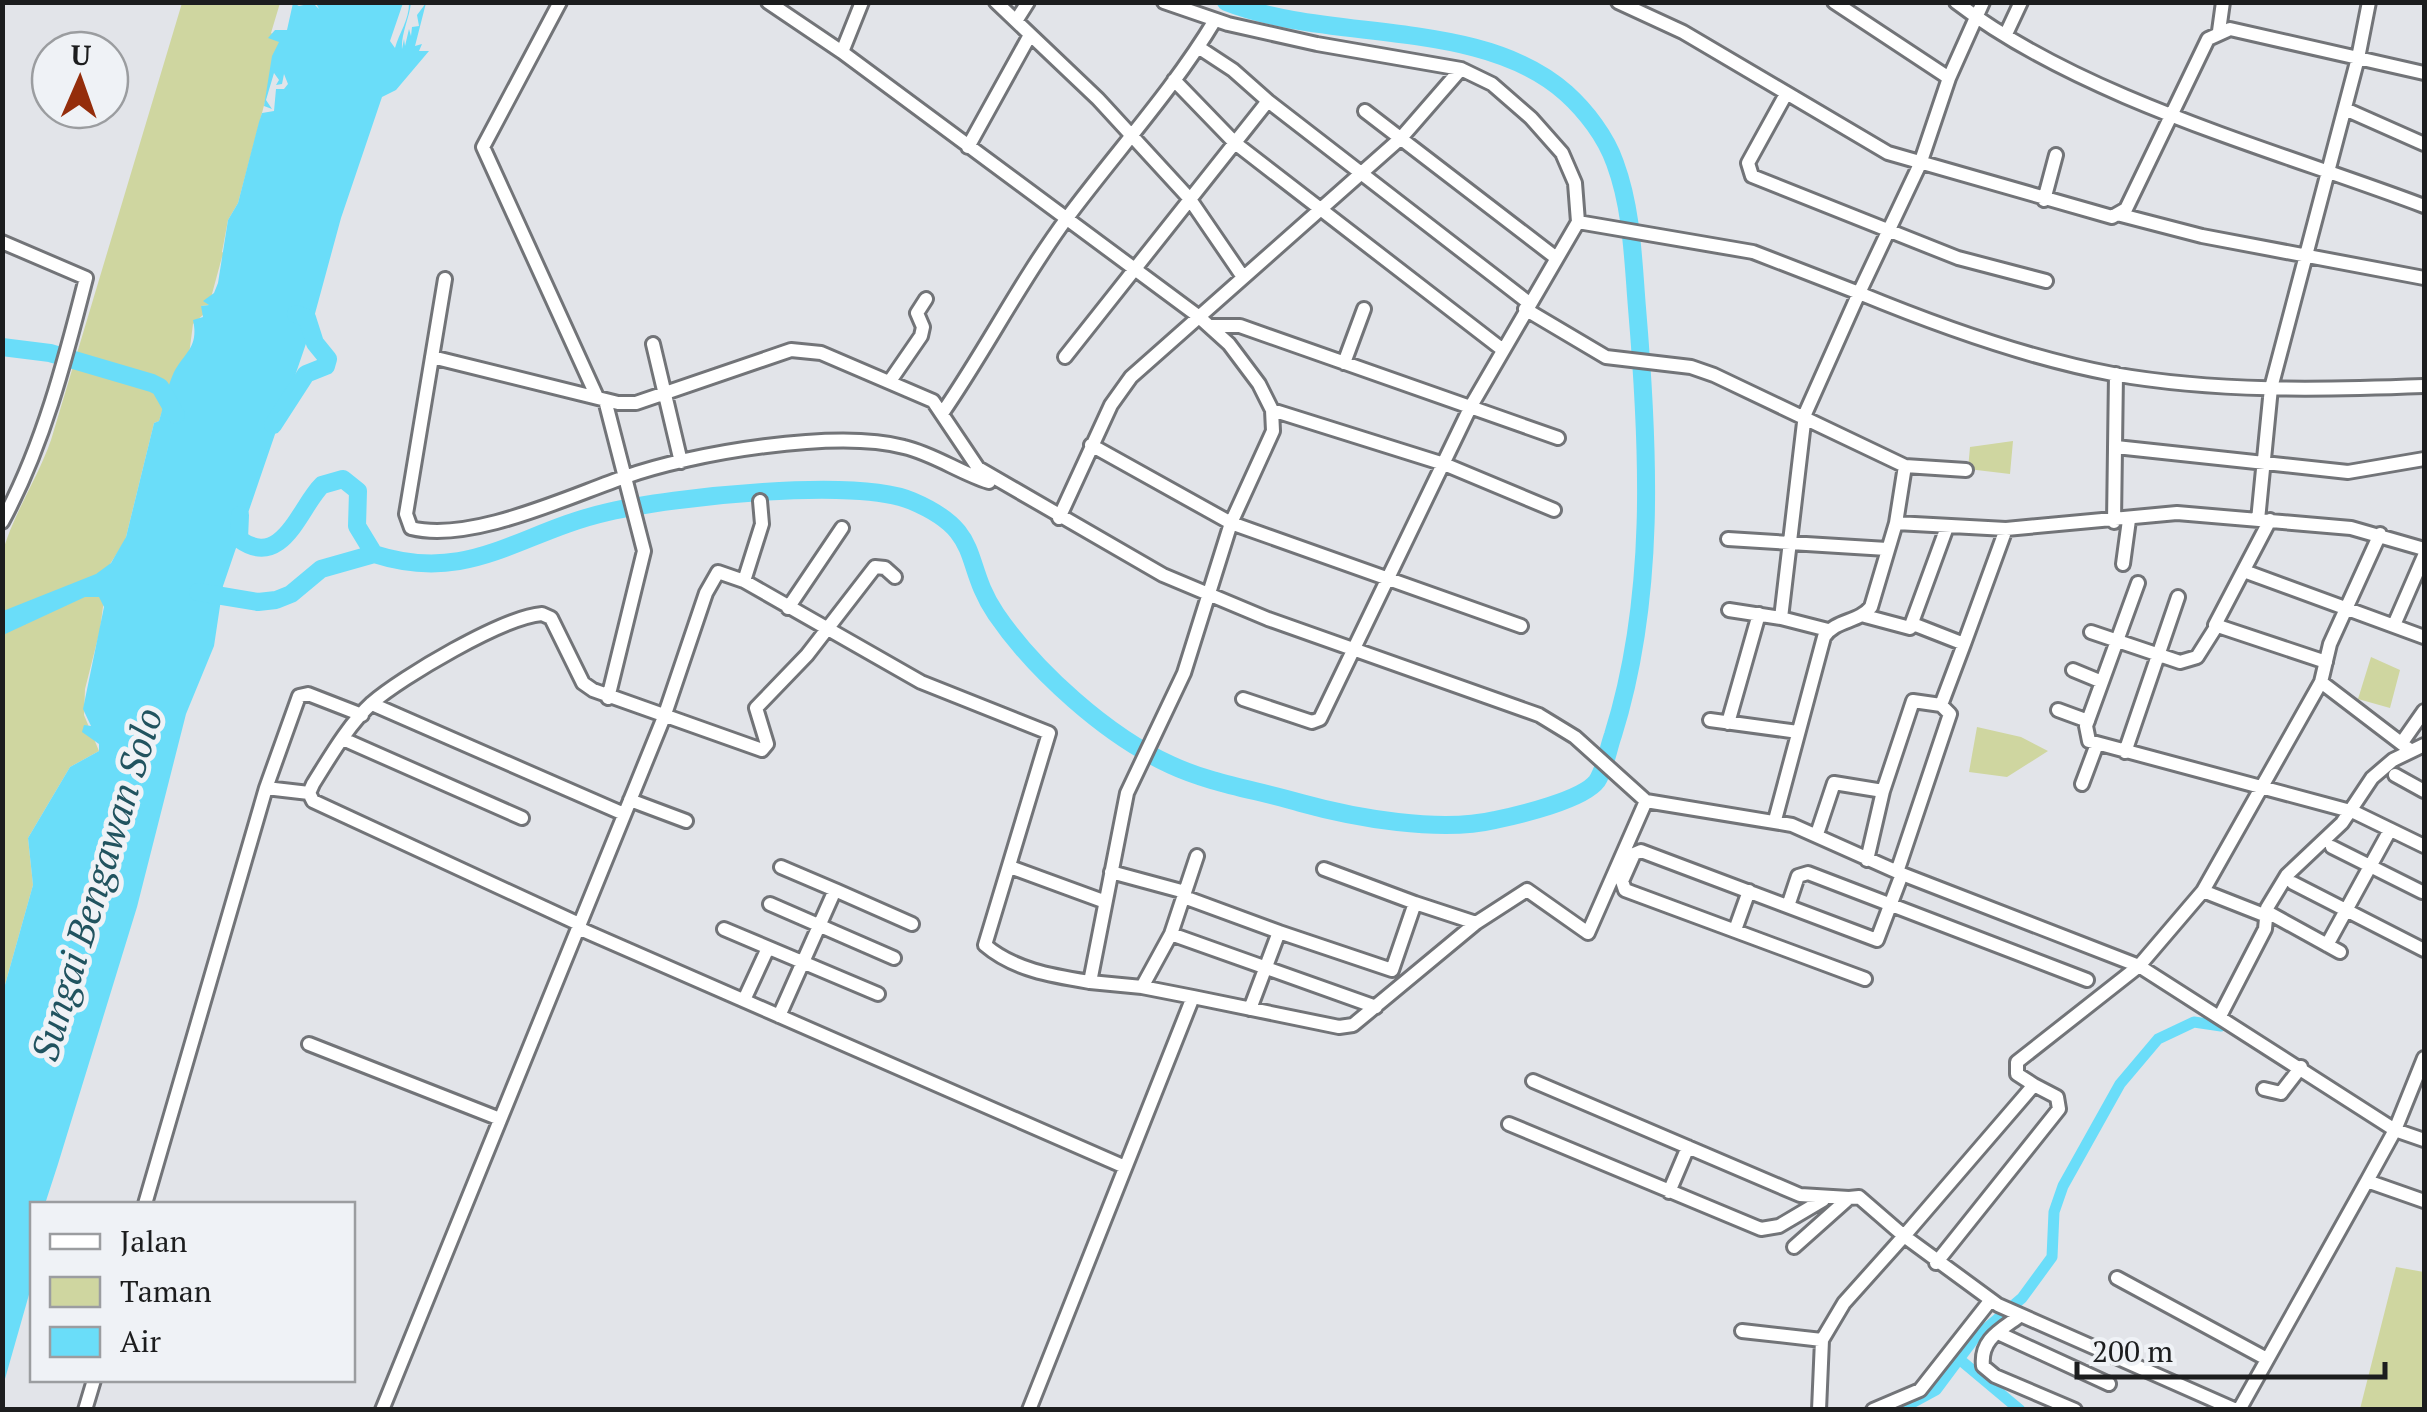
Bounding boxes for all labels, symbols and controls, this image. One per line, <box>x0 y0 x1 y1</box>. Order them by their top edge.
north arrow <box>30 30 130 130</box>
text: U <box>70 36 92 73</box>
water label: Sungai Bengawan Solo <box>19 702 173 1066</box>
legend <box>30 1202 355 1382</box>
text: Jalan <box>120 1221 188 1261</box>
text: Taman <box>120 1271 212 1311</box>
scale bar <box>2077 1317 2384 1379</box>
text: Air <box>120 1321 162 1361</box>
text: 200 m <box>2092 1331 2173 1371</box>

